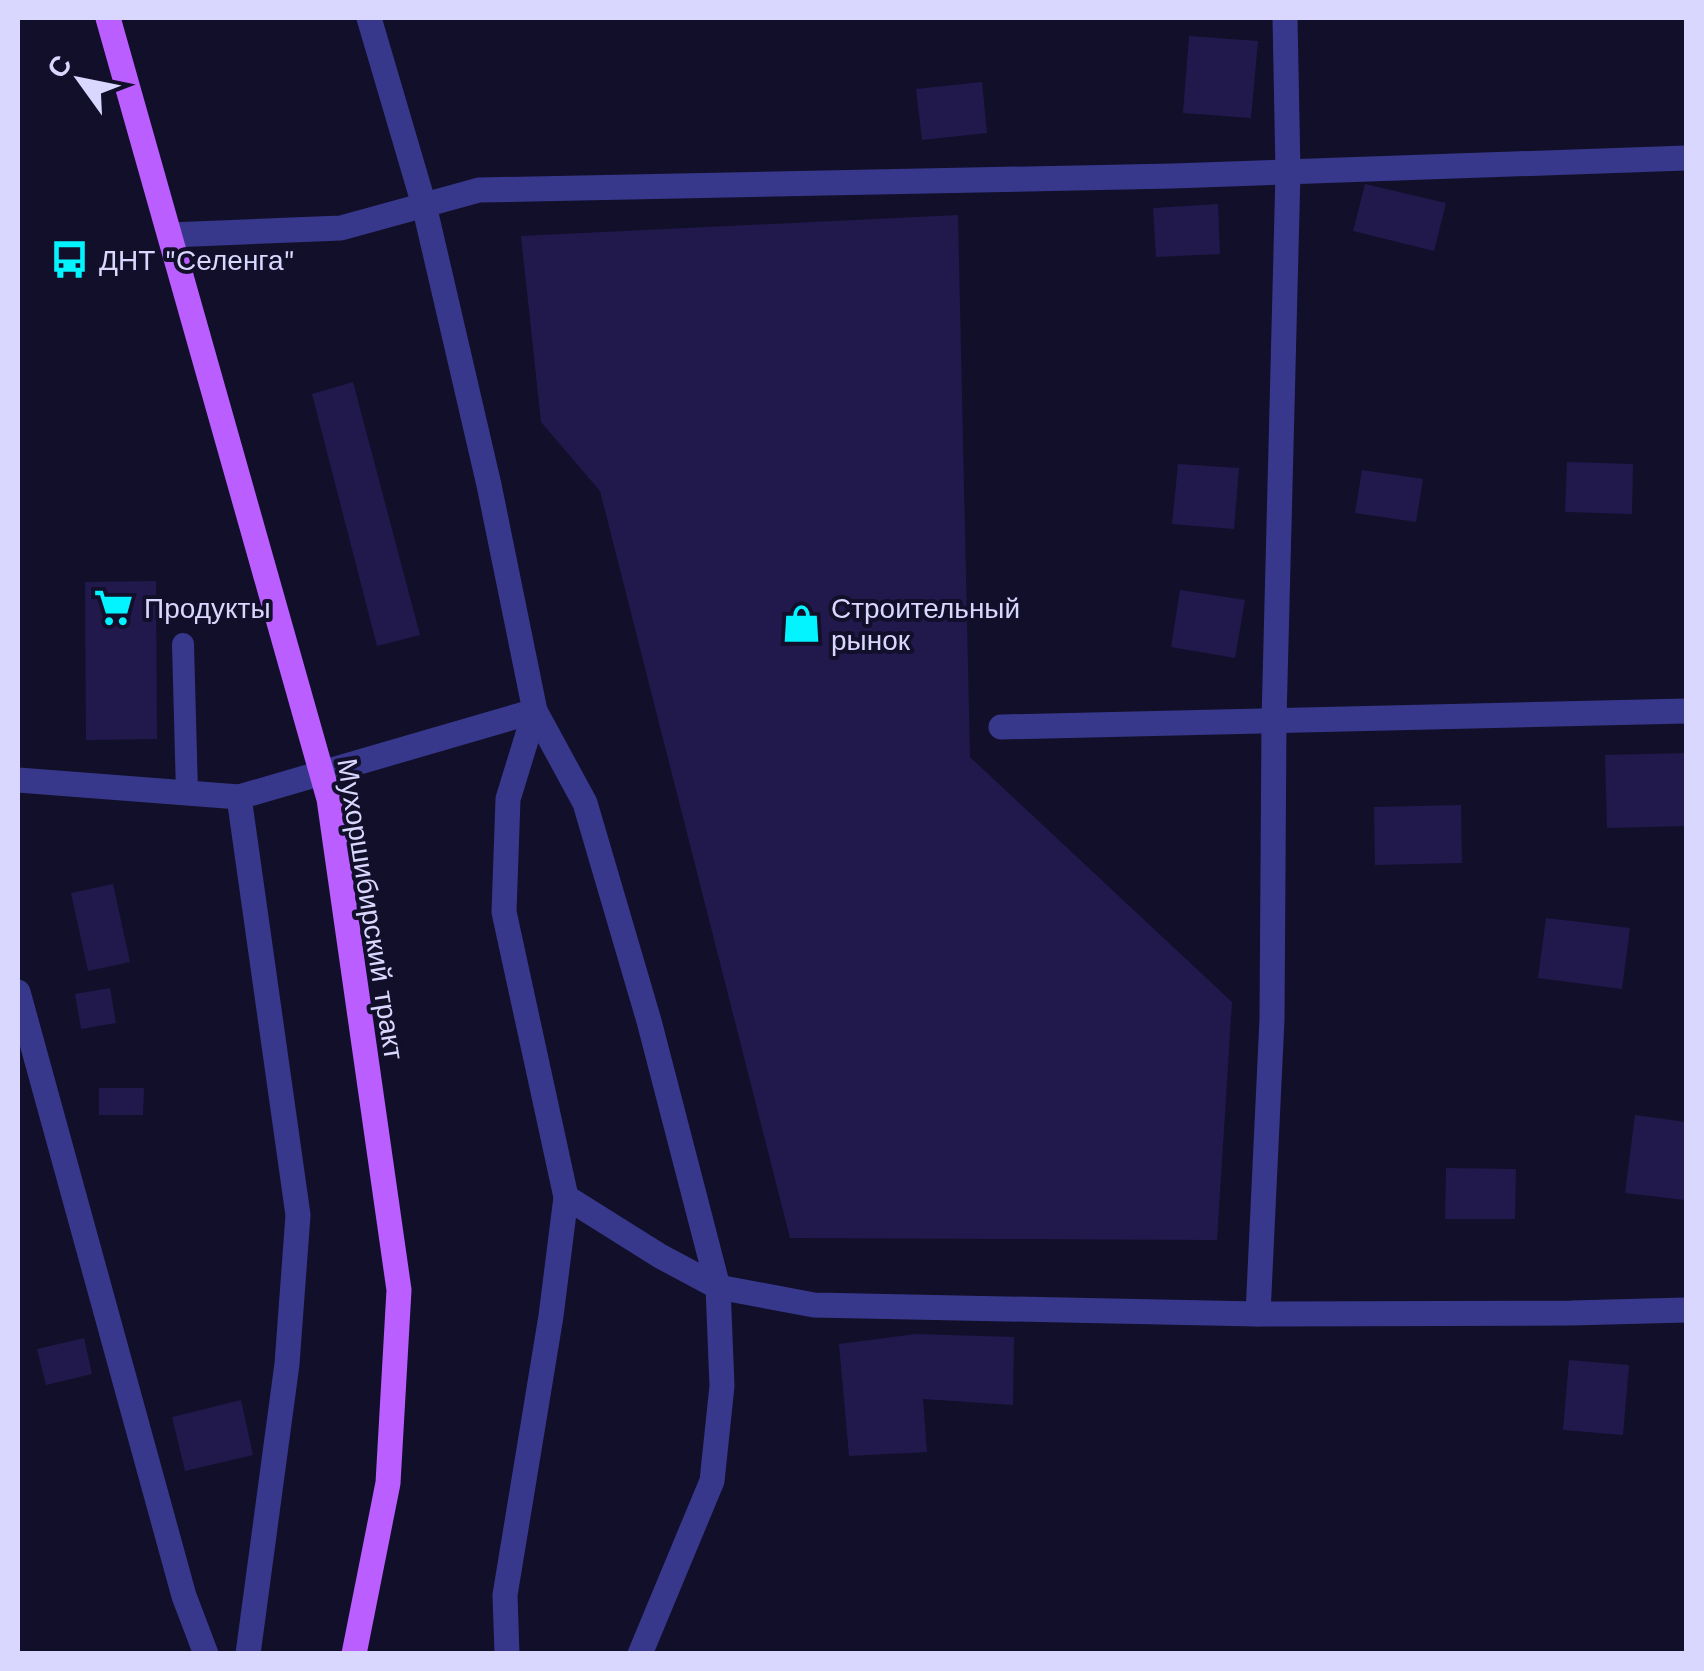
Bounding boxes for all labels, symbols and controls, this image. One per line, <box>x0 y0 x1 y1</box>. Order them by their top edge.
north arrow <box>30 30 130 130</box>
text: С <box>40 49 79 84</box>
bus stop icon: ДНТ "Селенга" <box>48 239 90 281</box>
place label: ДНТ "Селенга" <box>99 244 295 277</box>
supermarket icon: Продукты <box>93 587 135 629</box>
place label: Продукты <box>144 592 271 625</box>
place label: Строительный рынок <box>831 592 1020 657</box>
shop icon: Строительный рынок <box>780 603 822 645</box>
street label: Мухоршибирский тракт <box>330 756 411 1062</box>

